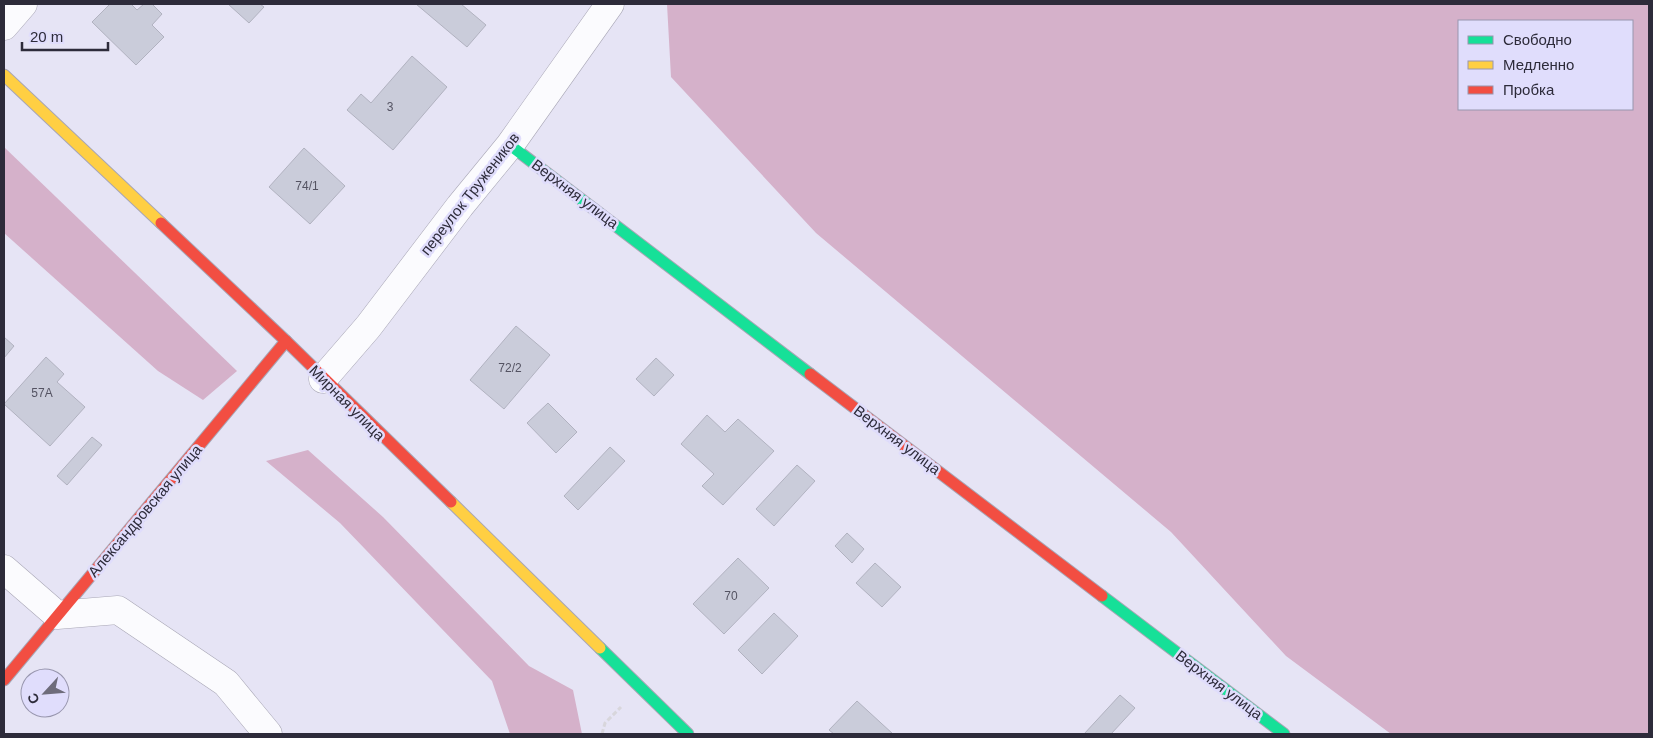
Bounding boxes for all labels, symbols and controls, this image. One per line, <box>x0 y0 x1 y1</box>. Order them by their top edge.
scale bar <box>22 20 109 52</box>
legend <box>1458 20 1633 110</box>
text: 20 m <box>30 28 63 45</box>
text: Свободно <box>1503 31 1572 48</box>
text: Медленно <box>1503 56 1574 73</box>
text: Пробка <box>1503 81 1555 98</box>
house number: 3 <box>387 100 394 114</box>
street label: переулок Тружеников <box>417 129 523 258</box>
street label: Верхняя улица <box>529 156 622 232</box>
house number: 74/1 <box>295 179 319 193</box>
house number: 72/2 <box>498 361 522 375</box>
street label: Мирная улица <box>306 362 389 444</box>
house number: 57А <box>31 386 53 400</box>
street label: Верхняя улица <box>851 402 944 478</box>
street label: Александровская улица <box>84 441 205 580</box>
house number: 70 <box>724 589 738 603</box>
street label: Верхняя улица <box>1173 647 1266 723</box>
north arrow <box>20 668 70 718</box>
text: С <box>24 691 43 707</box>

